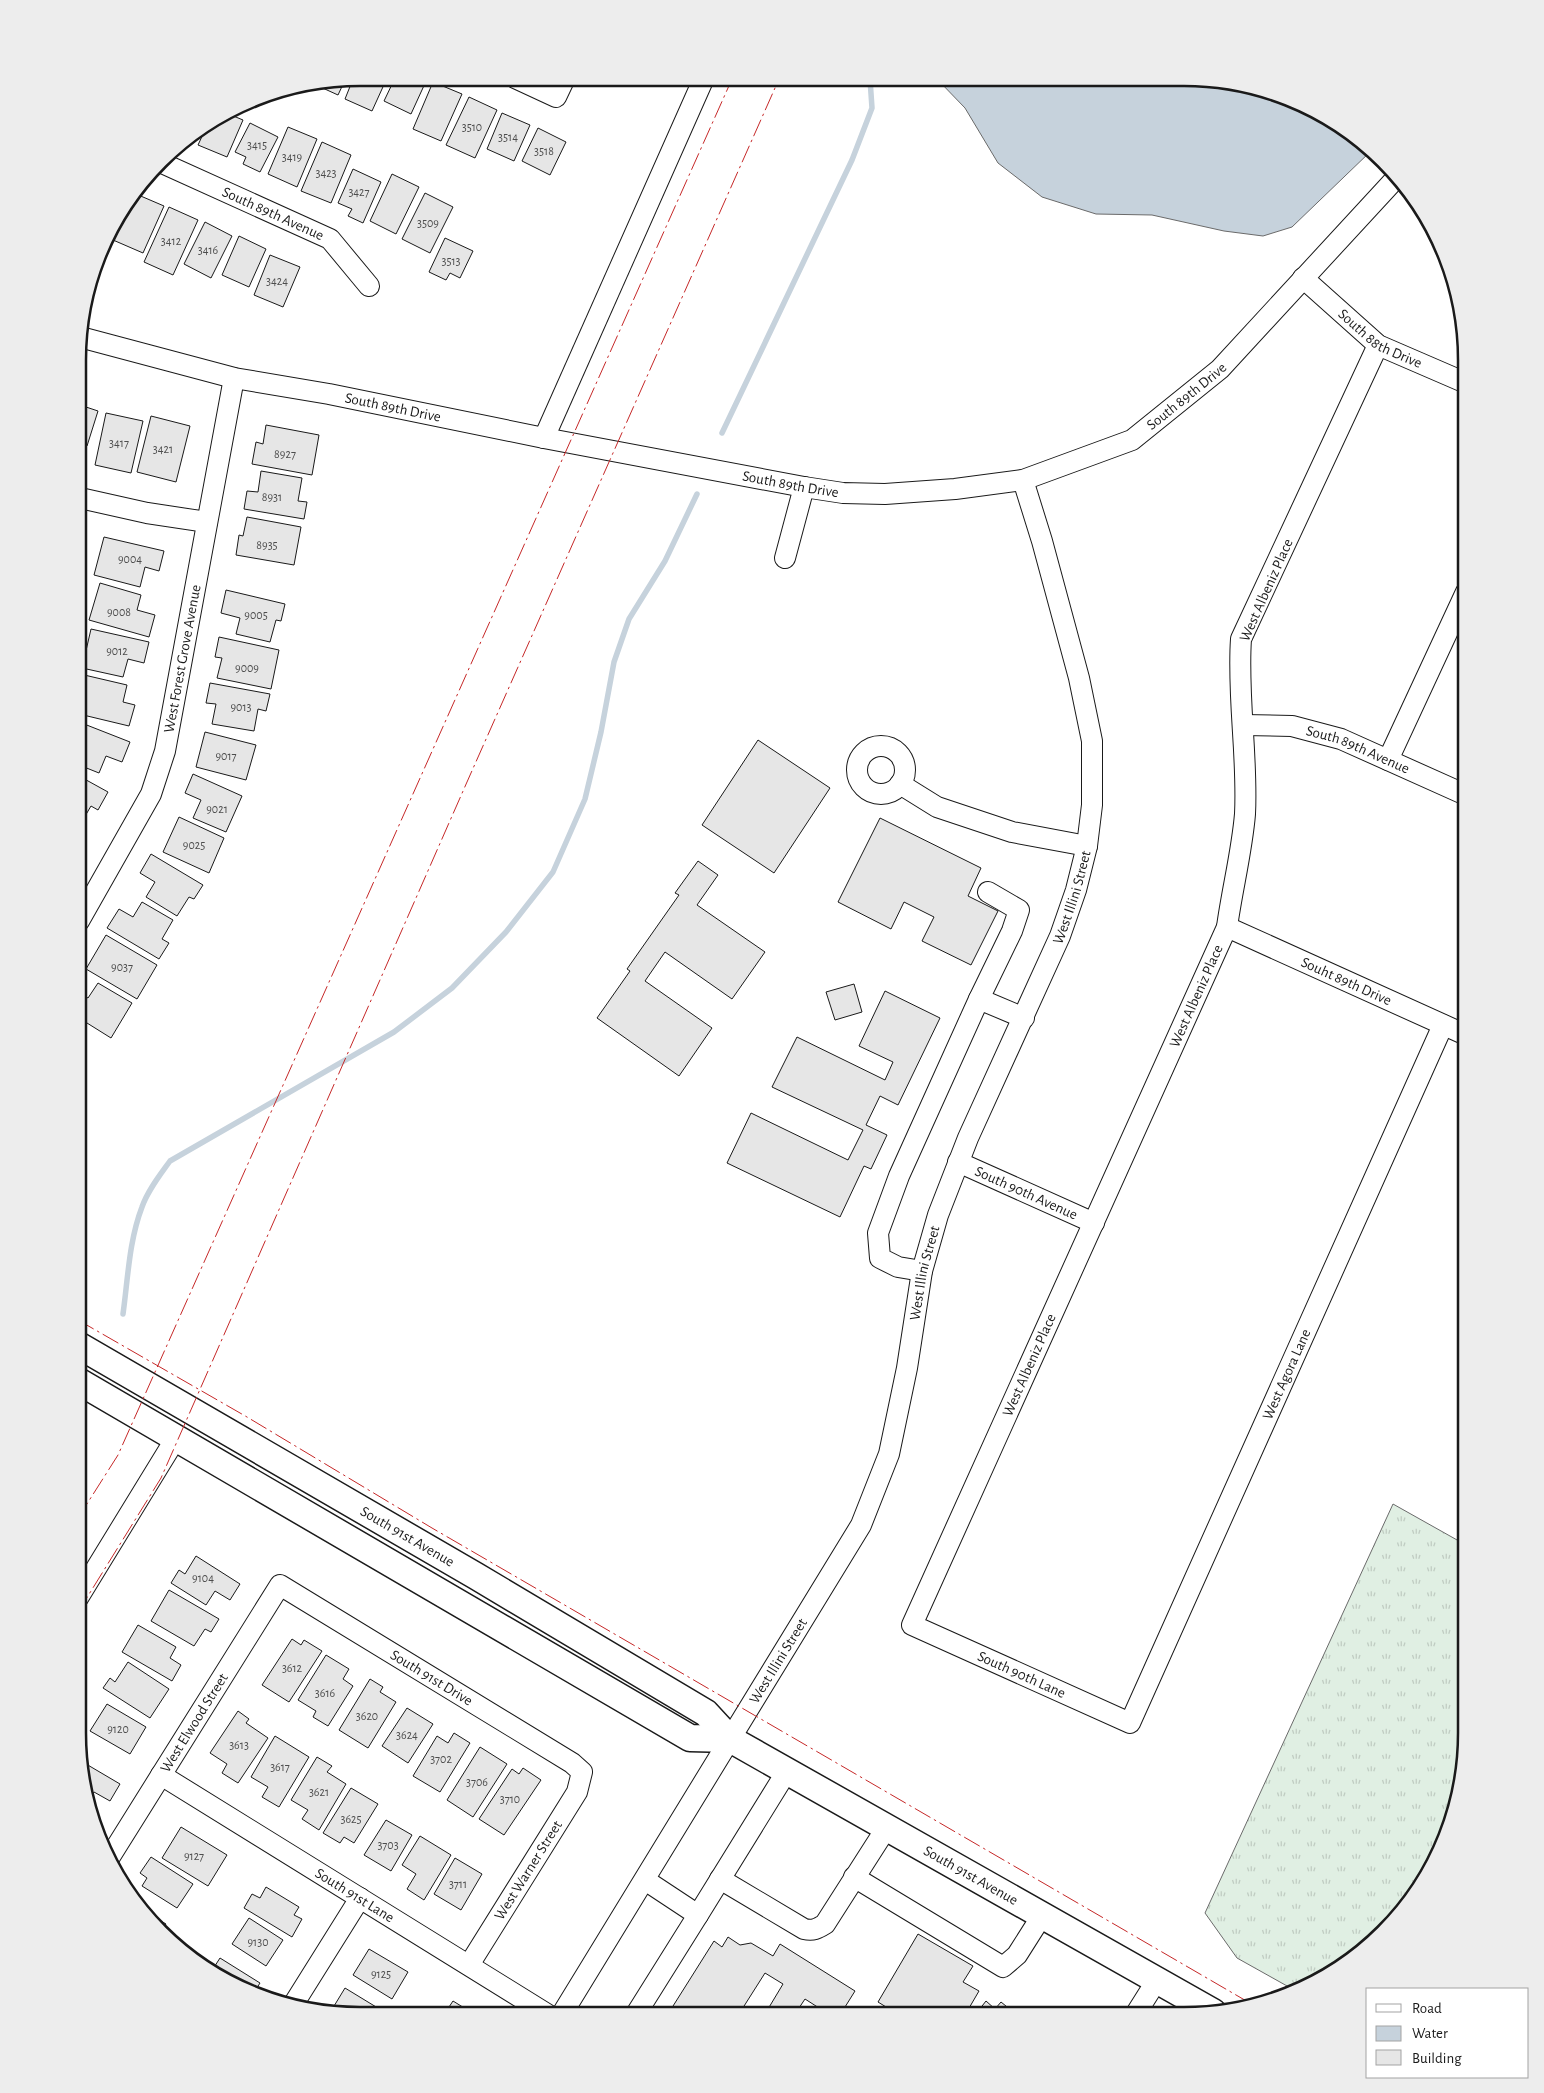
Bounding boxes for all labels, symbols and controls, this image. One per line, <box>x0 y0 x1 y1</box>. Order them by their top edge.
house number: 3510 <box>462 121 482 133</box>
house number: 3514 <box>498 131 518 143</box>
house number: 3415 <box>247 139 267 151</box>
house number: 3518 <box>534 145 554 157</box>
house number: 3419 <box>282 151 303 163</box>
house number: 3423 <box>315 167 337 179</box>
street label: South 89th Avenue <box>220 184 326 243</box>
house number: 3427 <box>348 186 370 198</box>
house number: 3509 <box>417 217 439 229</box>
house number: 3412 <box>161 235 182 247</box>
house number: 3416 <box>198 244 219 256</box>
house number: 3513 <box>441 255 461 267</box>
house number: 3424 <box>266 275 288 287</box>
street label: South 88th Drive <box>1335 306 1424 371</box>
street label: South 89th Drive <box>1144 360 1230 433</box>
street label: South 89th Drive <box>344 390 442 425</box>
house number: 3417 <box>109 437 129 449</box>
house number: 3421 <box>153 443 173 455</box>
house number: 8927 <box>274 448 296 460</box>
street label: South 89th Drive <box>741 469 840 500</box>
house number: 8931 <box>262 491 282 503</box>
street label: West Albeniz Place <box>1237 537 1296 644</box>
house number: 8935 <box>256 539 278 551</box>
house number: 9004 <box>118 553 142 565</box>
street label: West Forest Grove Avenue <box>162 584 204 734</box>
house number: 9008 <box>107 606 131 618</box>
house number: 9005 <box>244 609 268 621</box>
house number: 9012 <box>106 645 128 657</box>
house number: 9009 <box>235 662 259 674</box>
house number: 9013 <box>230 701 252 713</box>
street label: South 89th Avenue <box>1304 723 1412 777</box>
house number: 9017 <box>215 750 237 762</box>
house number: 9021 <box>206 803 228 815</box>
house number: 9025 <box>183 839 205 851</box>
street label: West Illini Street <box>1050 849 1094 946</box>
street label: West Albeniz Place <box>1167 943 1226 1050</box>
street label: Souht 89th Drive <box>1299 955 1394 1008</box>
house number: 9037 <box>111 961 133 973</box>
street label: South 90th Avenue <box>973 1164 1080 1223</box>
street label: West Illini Street <box>907 1224 943 1322</box>
street label: West Albeniz Place <box>1000 1312 1059 1419</box>
street label: West Agora Lane <box>1260 1327 1314 1422</box>
street label: South 91st Avenue <box>358 1504 457 1570</box>
house number: 9104 <box>192 1572 214 1584</box>
street label: West Illini Street <box>747 1616 810 1706</box>
street label: South 91st Drive <box>388 1647 475 1709</box>
street label: South 90th Lane <box>975 1649 1068 1701</box>
house number: 3612 <box>282 1662 303 1674</box>
street label: West Elwood Street <box>158 1671 231 1775</box>
house number: 3616 <box>315 1687 336 1699</box>
house number: 3620 <box>356 1710 378 1722</box>
house number: 9120 <box>107 1723 129 1735</box>
house number: 3624 <box>396 1729 418 1741</box>
house number: 3613 <box>229 1739 249 1751</box>
house number: 3702 <box>430 1753 452 1765</box>
house number: 3617 <box>270 1761 290 1773</box>
house number: 3706 <box>466 1776 488 1788</box>
house number: 3621 <box>309 1786 329 1798</box>
house number: 3710 <box>500 1793 520 1805</box>
house number: 3625 <box>340 1813 362 1825</box>
street label: West Warner Street <box>492 1818 565 1923</box>
house number: 3703 <box>377 1839 399 1851</box>
street label: South 91st Avenue <box>921 1843 1020 1908</box>
house number: 9127 <box>184 1850 204 1862</box>
street label: South 91st Lane <box>313 1865 397 1925</box>
house number: 3711 <box>449 1878 467 1890</box>
house number: 9130 <box>247 1936 269 1948</box>
house number: 9125 <box>371 1968 391 1980</box>
legend <box>1366 1988 1529 2078</box>
text: Road <box>1412 2001 1442 2016</box>
text: Water <box>1412 2026 1448 2041</box>
text: Building <box>1412 2051 1462 2066</box>

